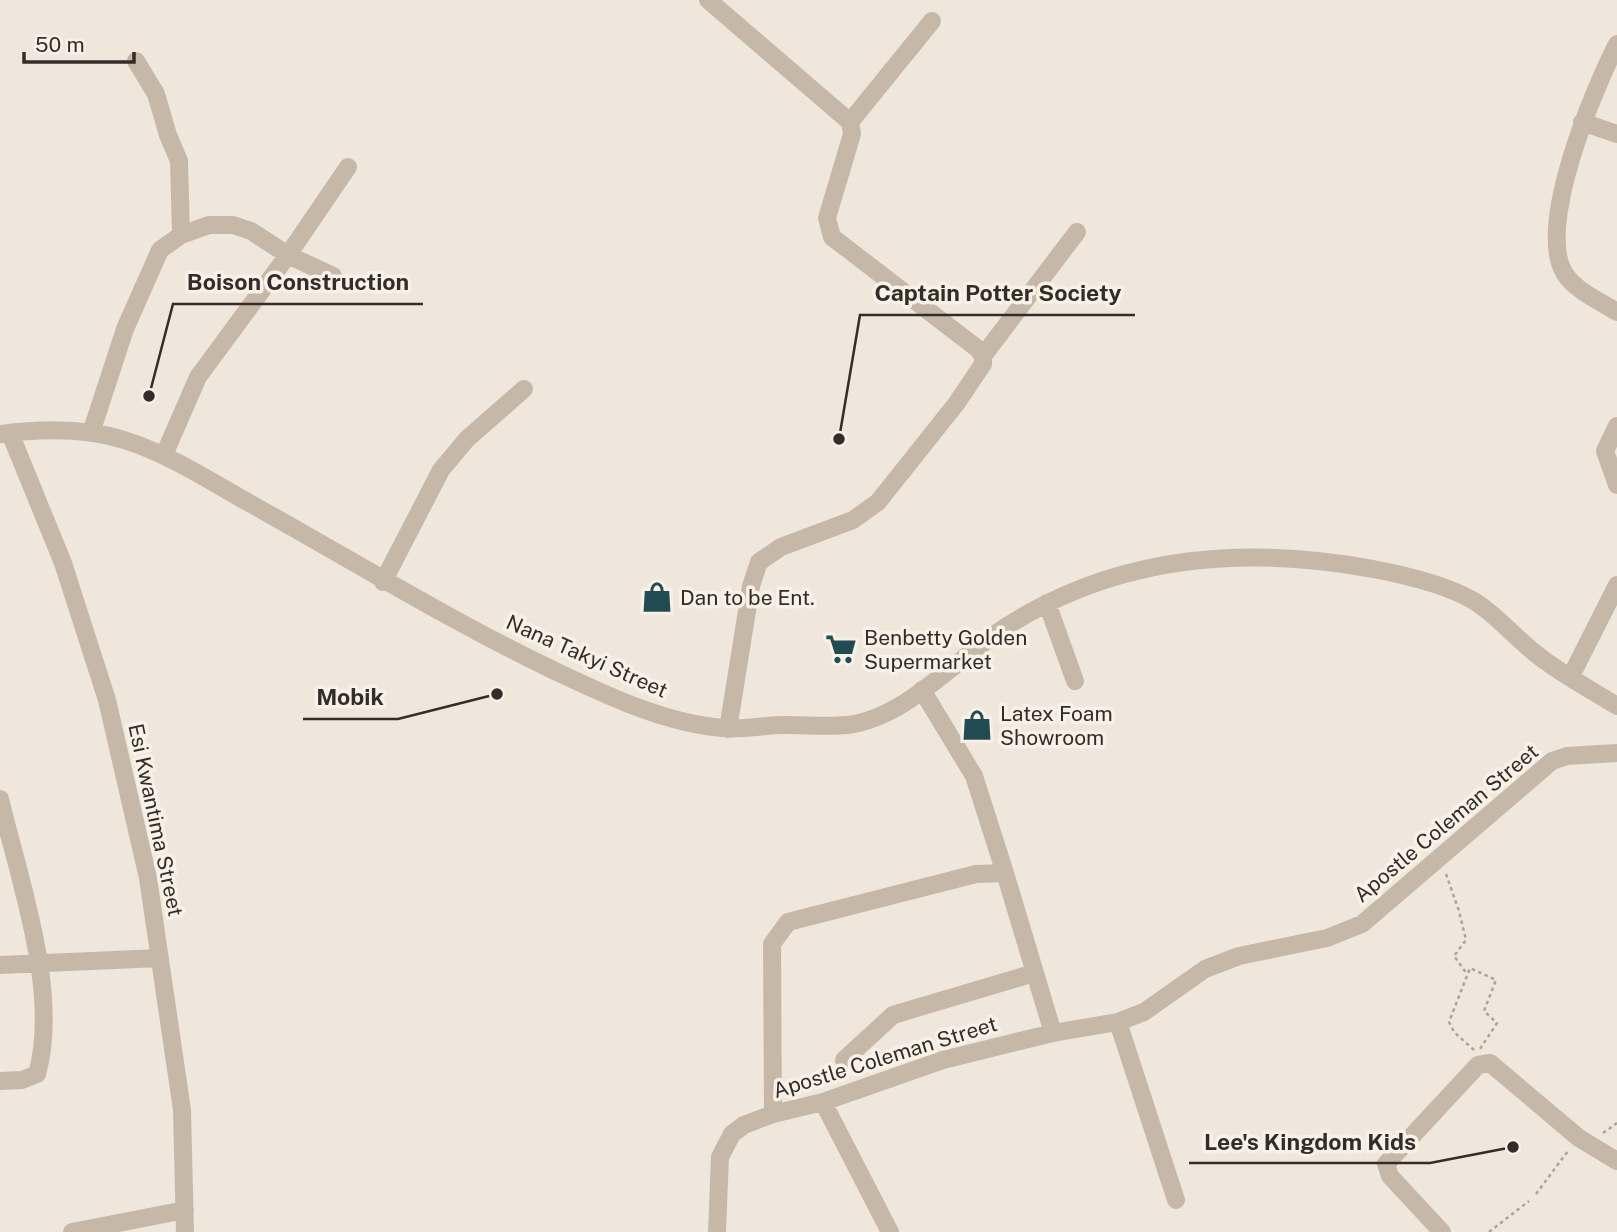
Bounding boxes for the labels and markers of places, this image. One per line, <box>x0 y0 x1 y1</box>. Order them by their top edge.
callout: Boison Construction <box>173 260 423 304</box>
callout: Captain Potter Society <box>860 271 1135 315</box>
shop icon: Dan to be Ent. <box>640 580 674 614</box>
place label: Dan to be Ent. <box>680 585 815 610</box>
place label: Benbetty Golden Supermarket <box>864 625 1027 674</box>
supermarket icon: Benbetty Golden Supermarket <box>824 632 858 666</box>
callout: Mobik <box>303 675 398 719</box>
place label: Latex Foam Showroom <box>1000 701 1113 750</box>
shop icon: Latex Foam Showroom <box>960 708 994 742</box>
callout: Lee's Kingdom Kids <box>1189 1119 1430 1163</box>

